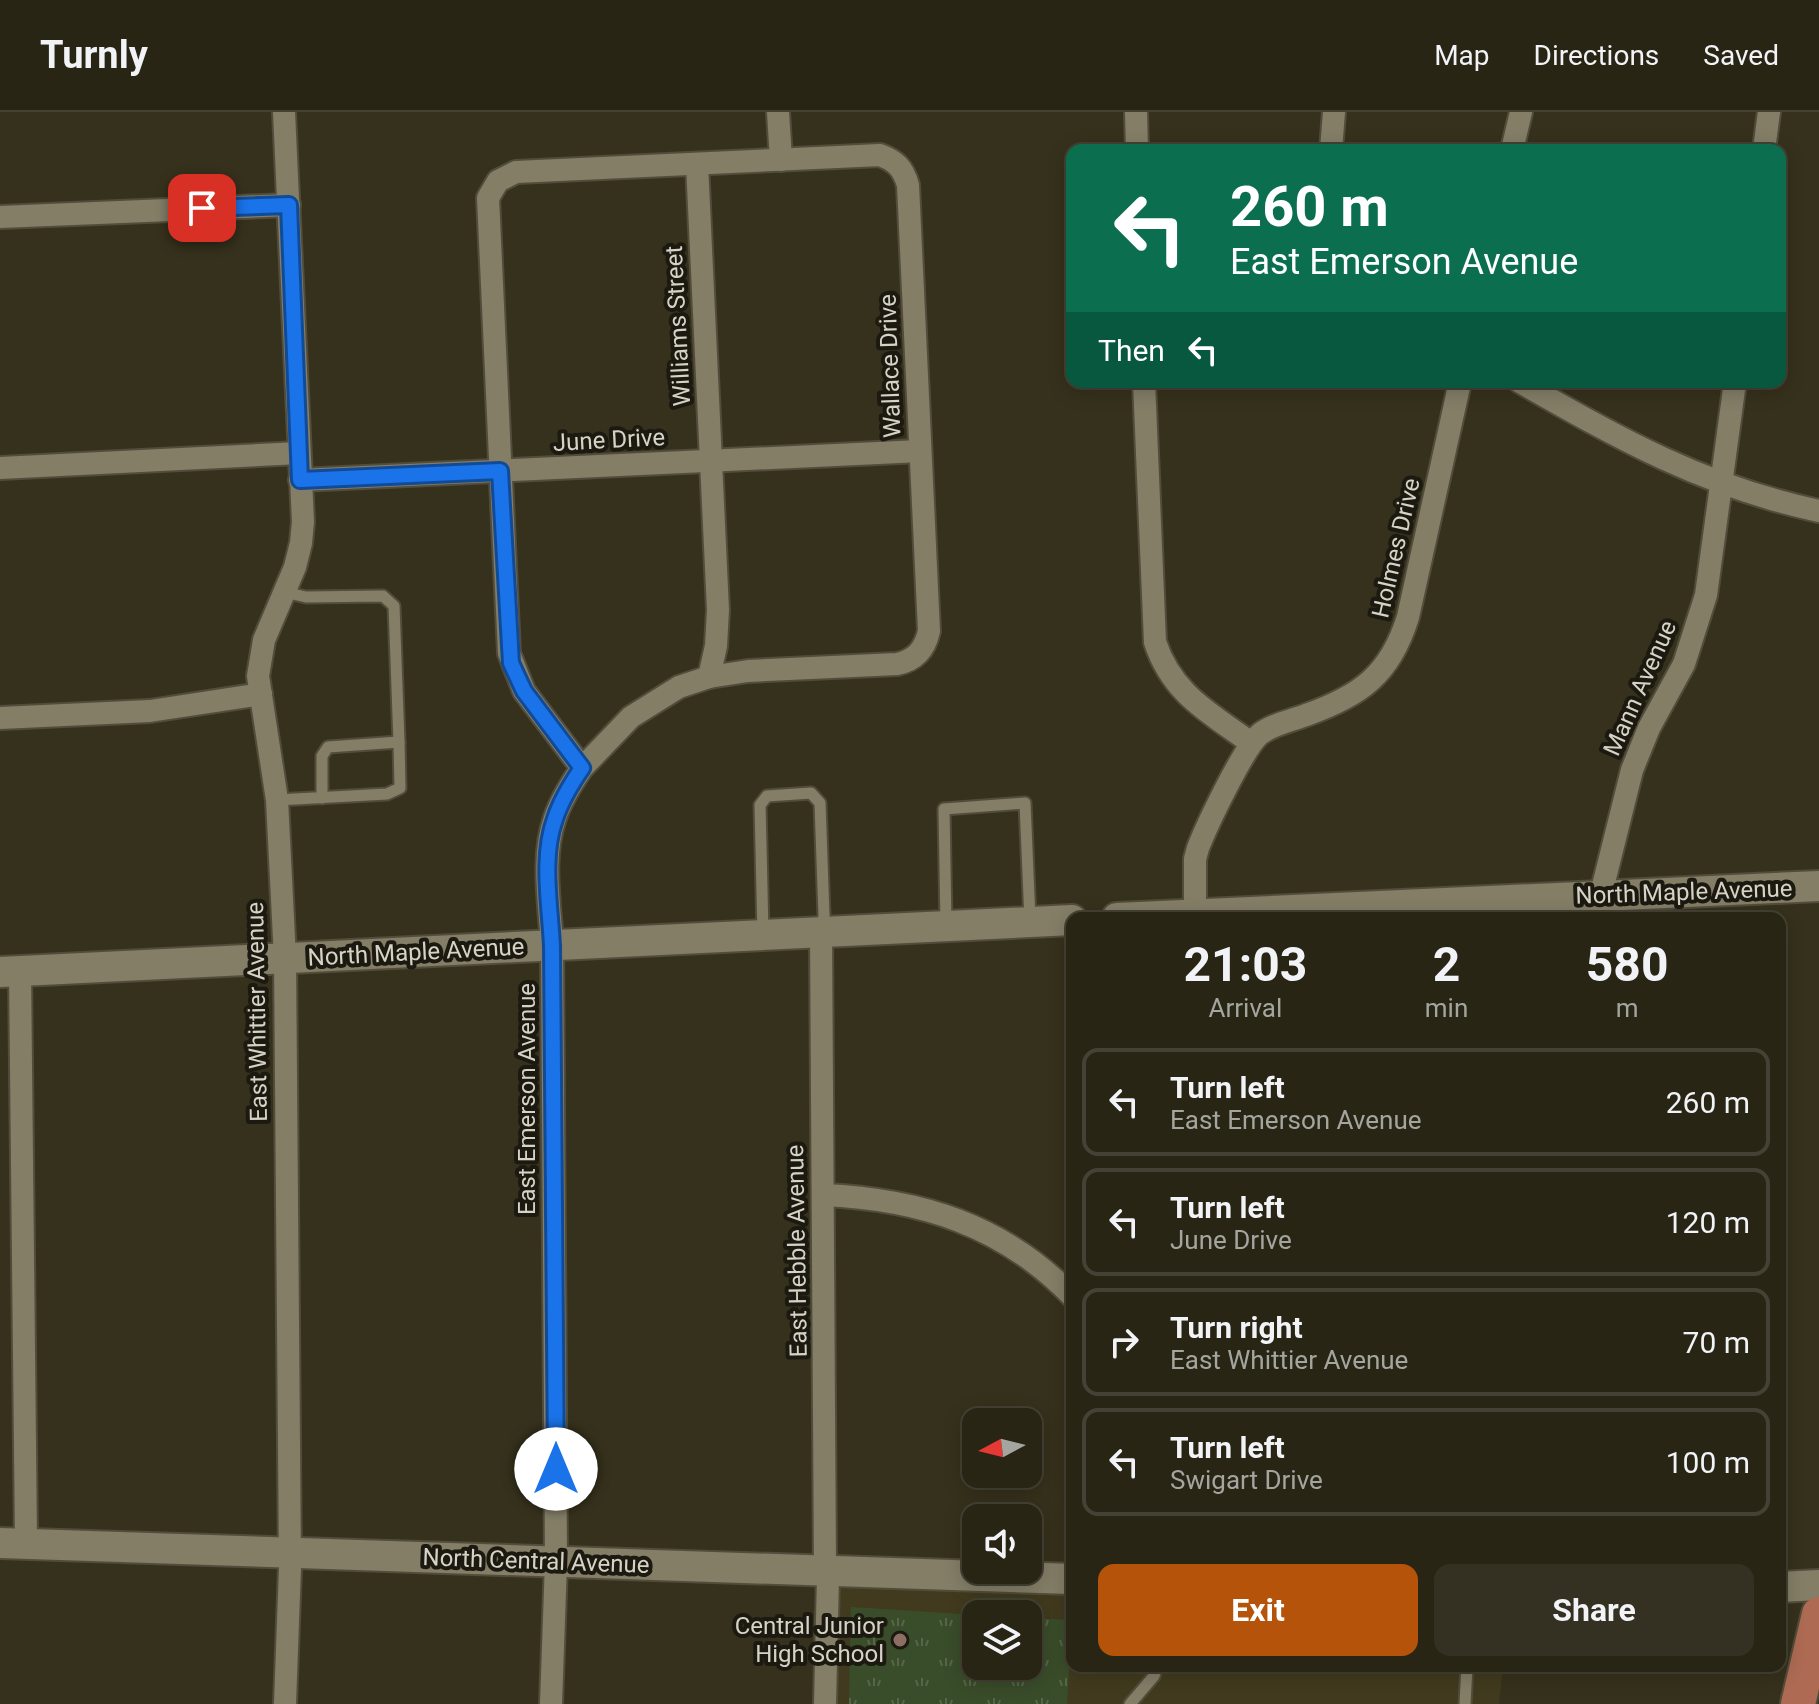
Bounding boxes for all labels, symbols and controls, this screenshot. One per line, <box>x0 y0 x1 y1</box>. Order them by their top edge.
text: Turnly <box>40 33 148 77</box>
text: Map <box>1434 39 1490 72</box>
text: Directions <box>1534 39 1659 72</box>
text: Saved <box>1703 39 1779 72</box>
pin <box>168 174 236 242</box>
text: 260 m <box>1230 174 1389 240</box>
icon: left <box>1098 176 1202 280</box>
icon: arrive <box>180 186 224 230</box>
text: East Emerson Avenue <box>1230 241 1578 283</box>
street label: Williams Street <box>660 245 696 407</box>
street label: Wallace Drive <box>873 294 907 438</box>
icon: left <box>1181 328 1225 372</box>
text: Then <box>1098 333 1165 368</box>
street label: June Drive <box>552 423 666 457</box>
street label: Holmes Drive <box>1366 475 1426 621</box>
street label: Mann Avenue <box>1598 616 1682 760</box>
street label: North Maple Avenue <box>1575 874 1793 910</box>
street label: East Whittier Avenue <box>241 902 273 1122</box>
street label: North Maple Avenue <box>307 932 525 972</box>
text: 21:03 <box>1184 936 1307 993</box>
text: 2 <box>1433 936 1460 993</box>
text: 580 <box>1586 936 1668 993</box>
street label: East Emerson Avenue <box>513 983 541 1215</box>
text: Arrival <box>1209 993 1282 1023</box>
text: min <box>1425 993 1468 1023</box>
text: m <box>1616 993 1639 1023</box>
text: Turn left <box>1170 1070 1285 1105</box>
icon: left <box>1102 1080 1146 1124</box>
text: 260 m <box>1666 1085 1750 1120</box>
text: East Emerson Avenue <box>1170 1105 1422 1135</box>
street label: East Hebble Avenue <box>781 1144 813 1358</box>
text: Turn left <box>1170 1190 1285 1225</box>
icon: left <box>1102 1200 1146 1244</box>
text: 120 m <box>1666 1205 1750 1240</box>
text: June Drive <box>1170 1225 1292 1255</box>
text: Turn right <box>1170 1310 1303 1345</box>
icon: right <box>1102 1320 1146 1364</box>
text: 70 m <box>1683 1325 1750 1360</box>
text: East Whittier Avenue <box>1170 1345 1408 1375</box>
north arrow <box>962 1408 1042 1488</box>
map controls <box>962 1408 1042 1680</box>
position arrow <box>514 1427 598 1511</box>
text: Turn left <box>1170 1430 1285 1465</box>
icon: left <box>1102 1440 1146 1484</box>
text: 100 m <box>1666 1445 1750 1480</box>
text: Swigart Drive <box>1170 1465 1323 1495</box>
button: sound <box>962 1504 1042 1584</box>
street label: North Central Avenue <box>422 1543 650 1579</box>
button: Exit <box>1098 1564 1418 1656</box>
button: Share <box>1434 1564 1754 1656</box>
button: layers <box>962 1600 1042 1680</box>
place label: Central Junior High School <box>735 1612 884 1668</box>
marker: Central Junior High School <box>891 1631 909 1649</box>

